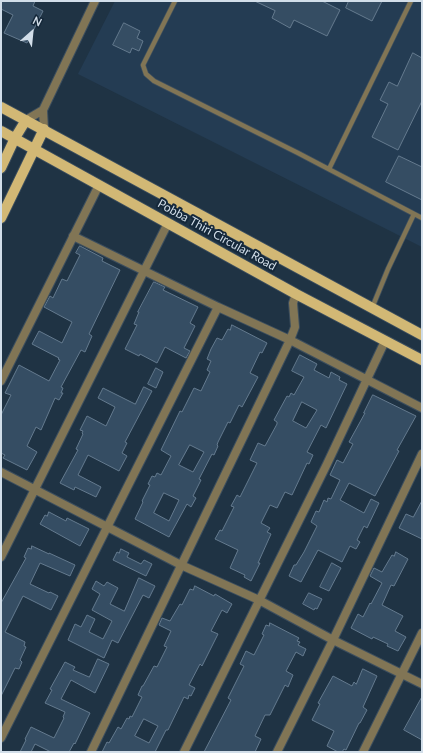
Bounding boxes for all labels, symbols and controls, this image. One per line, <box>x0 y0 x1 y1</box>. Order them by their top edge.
north arrow <box>12 12 52 52</box>
text: N <box>31 13 44 29</box>
street label: Pobba Thiri Circular Road <box>155 196 279 274</box>

